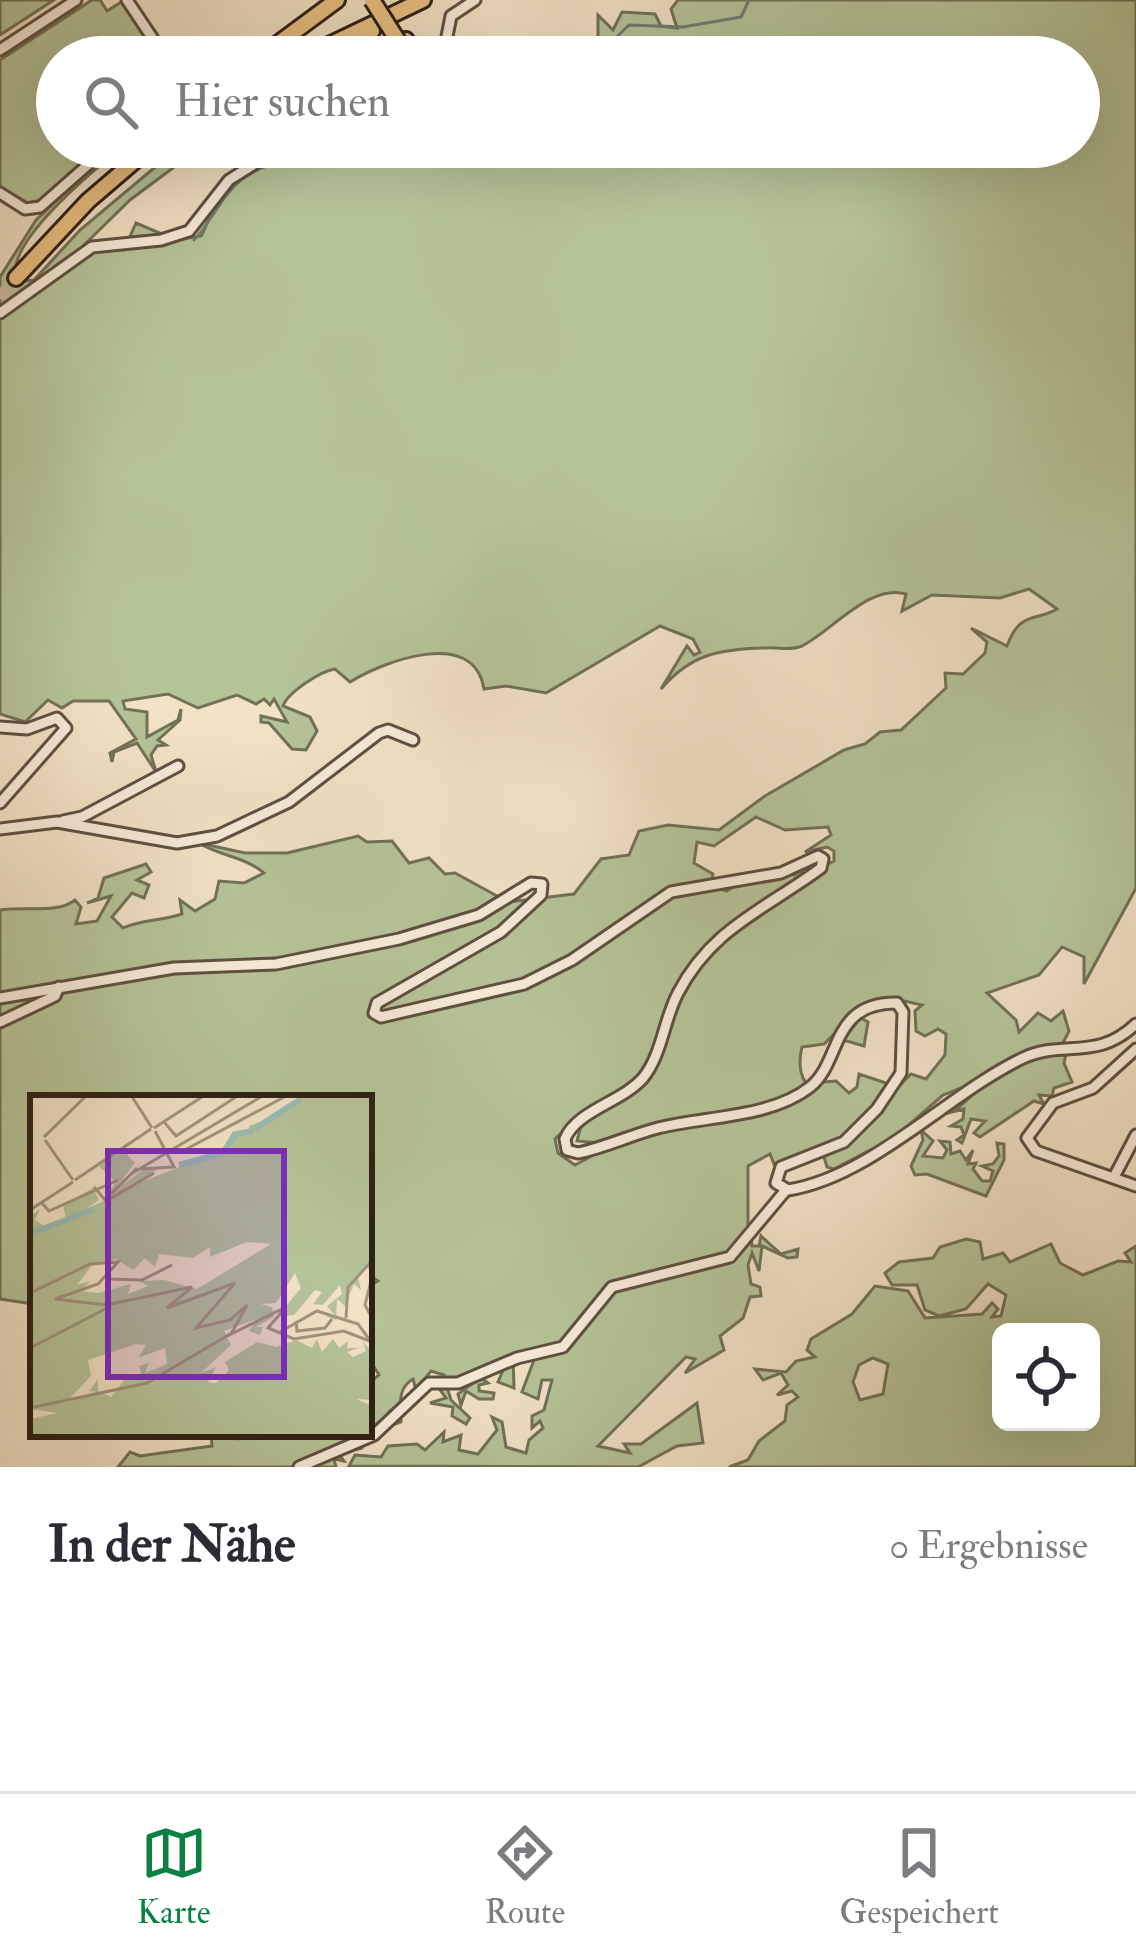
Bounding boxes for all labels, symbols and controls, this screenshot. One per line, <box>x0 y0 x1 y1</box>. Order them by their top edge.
search box <box>36 36 1100 168</box>
icon: search <box>78 69 144 135</box>
text: Hier suchen <box>174 74 390 130</box>
inset map <box>30 1095 372 1437</box>
map controls <box>992 1323 1100 1431</box>
button: locate <box>992 1323 1100 1431</box>
text: In der Nähe <box>48 1513 295 1577</box>
text: 0 Ergebnisse <box>889 1521 1088 1570</box>
tab: Karte <box>137 1820 211 1933</box>
tab: Route <box>485 1820 565 1933</box>
tab: Gespeichert <box>840 1820 999 1933</box>

